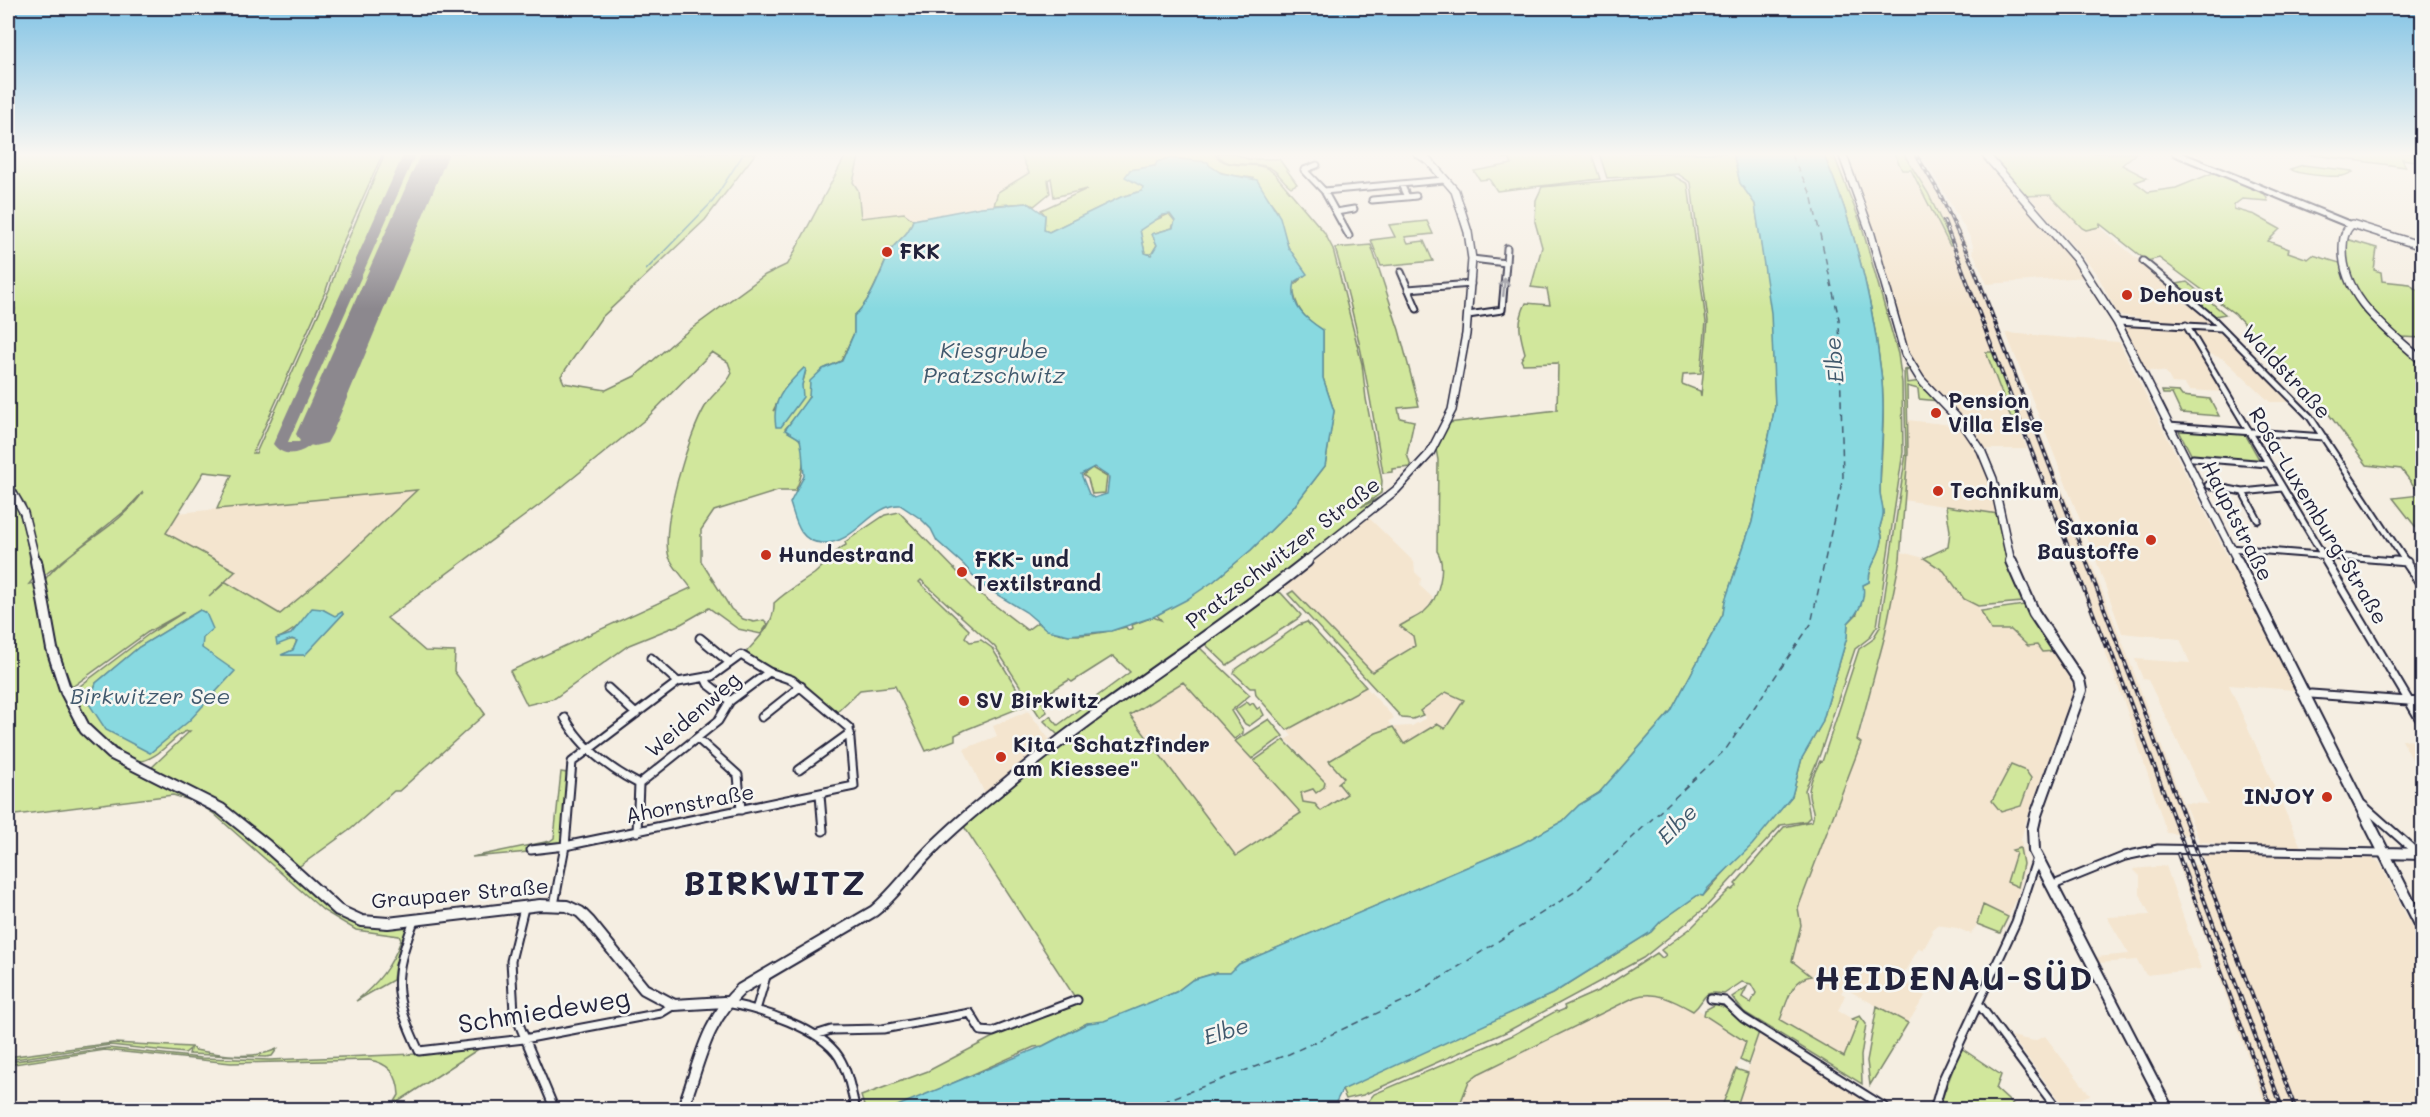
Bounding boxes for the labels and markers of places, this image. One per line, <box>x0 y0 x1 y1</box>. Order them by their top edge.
place label: FKK <box>899 237 940 264</box>
marker: FKK <box>880 245 894 259</box>
place label: Dehoust <box>2139 280 2223 307</box>
marker: Dehoust <box>2120 288 2134 302</box>
place label: Pension Villa Else <box>1948 386 2043 437</box>
marker: Pension Villa Else <box>1929 406 1943 420</box>
place label: Technikum <box>1950 476 2059 503</box>
marker: Technikum <box>1931 484 1945 498</box>
place label: Saxonia Baustoffe <box>2037 513 2139 564</box>
marker: Saxonia Baustoffe <box>2144 533 2158 547</box>
place label: Hundestrand <box>778 540 914 567</box>
place label: FKK- und Textilstrand <box>974 545 1101 596</box>
marker: Hundestrand <box>759 548 773 562</box>
marker: FKK- und Textilstrand <box>955 565 969 579</box>
place label: SV Birkwitz <box>976 686 1099 713</box>
marker: SV Birkwitz <box>957 694 971 708</box>
place label: Kita "Schatzfinder am Kiessee" <box>1013 730 1210 781</box>
marker: Kita "Schatzfinder am Kiessee" <box>994 750 1008 764</box>
place label: INJOY <box>2244 782 2315 809</box>
marker: INJOY <box>2320 790 2334 804</box>

